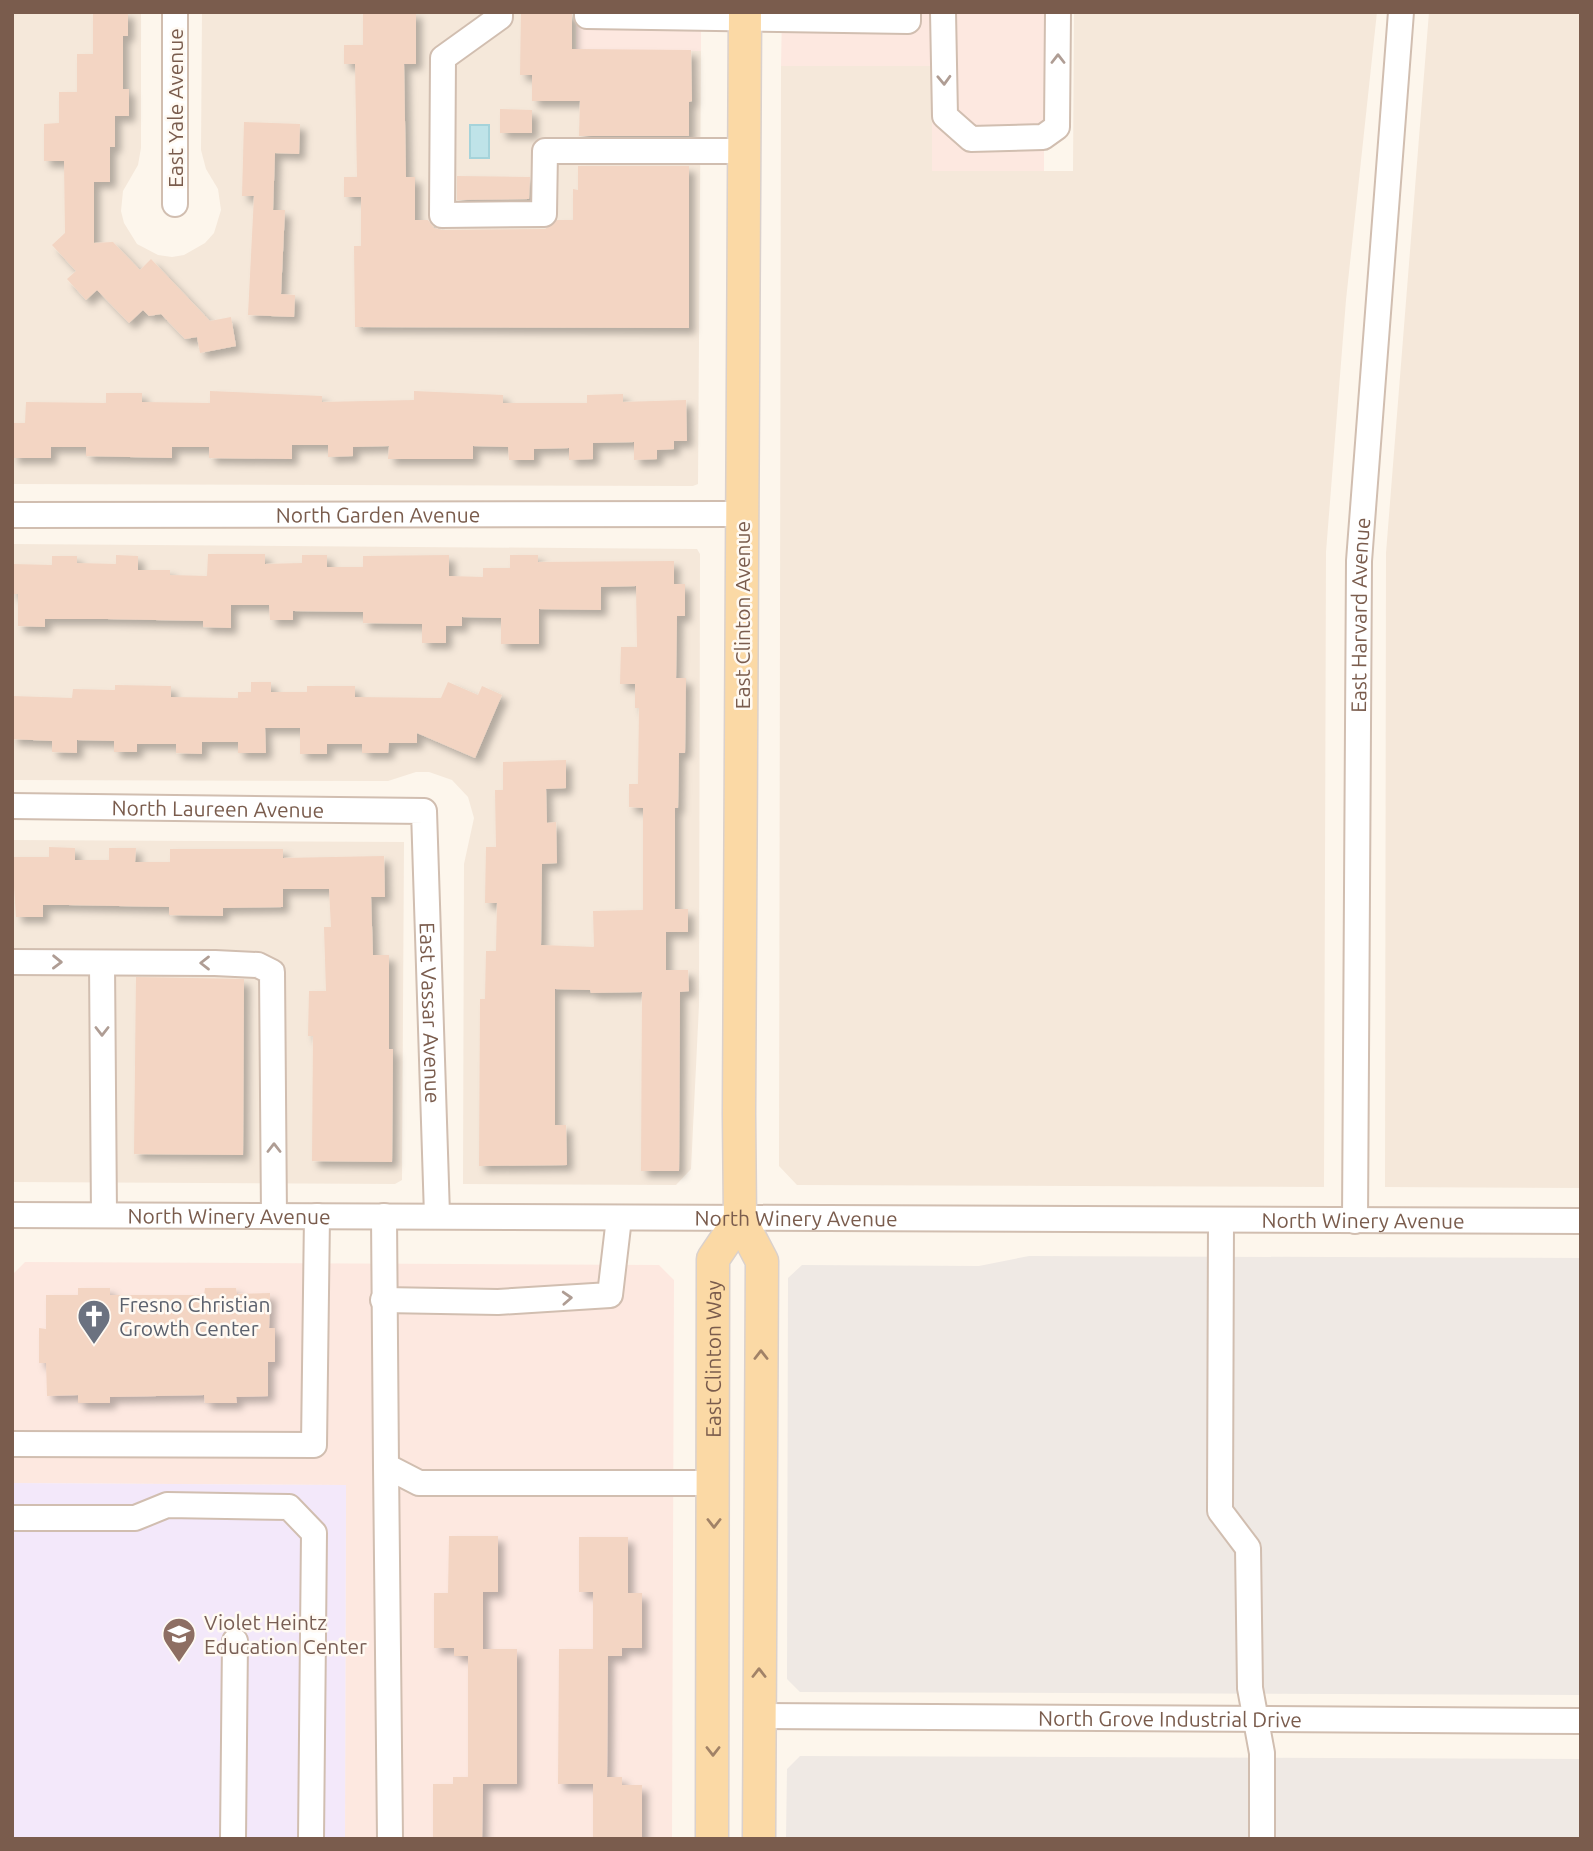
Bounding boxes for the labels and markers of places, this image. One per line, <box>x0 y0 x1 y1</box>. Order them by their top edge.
place label: Fresno Christian Growth Center <box>119 1292 271 1340</box>
church icon: Fresno Christian Growth Center <box>75 1297 113 1346</box>
place label: Violet Heintz Education Center <box>204 1610 367 1658</box>
school or university icon: Violet Heintz Education Center <box>160 1615 198 1664</box>

